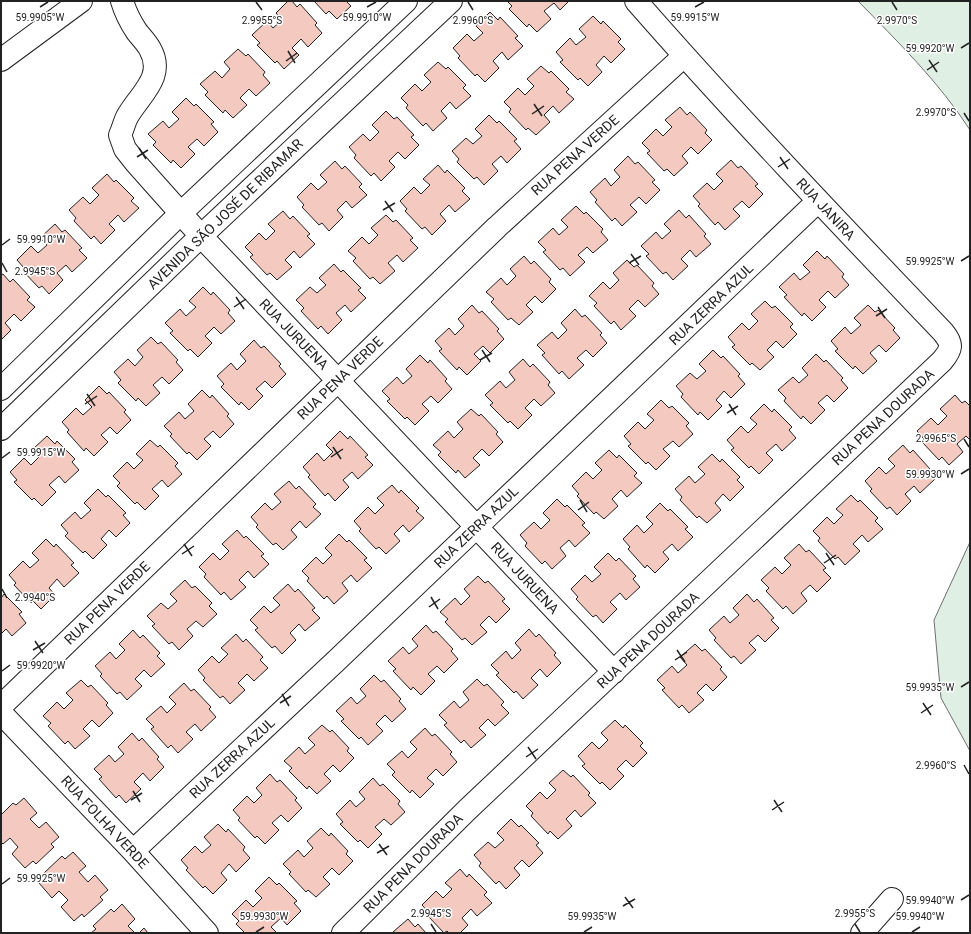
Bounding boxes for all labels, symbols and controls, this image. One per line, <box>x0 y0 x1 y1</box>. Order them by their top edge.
text: 59.9905°W <box>16 12 65 23</box>
text: 59.9910°W <box>343 12 392 23</box>
text: 59.9915°W <box>671 12 720 23</box>
text: 2.9955°S <box>242 15 282 26</box>
text: 2.9960°S <box>453 15 493 26</box>
text: 2.9970°S <box>877 15 917 26</box>
text: 59.9920°W <box>906 43 955 54</box>
text: 2.9970°S <box>916 107 956 118</box>
street label: RUA PENA VERDE <box>528 111 622 199</box>
street label: AVENIDA SÃO JOSÉ DE RIBAMAR <box>143 135 306 293</box>
street label: RUA JANIRA <box>793 175 859 243</box>
text: 59.9910°W <box>17 234 66 245</box>
text: 59.9925°W <box>906 256 955 267</box>
street label: RUA ZERRA AZUL <box>666 260 757 348</box>
text: 2.9945°S <box>15 266 55 277</box>
street label: RUA JURUENA <box>256 295 332 373</box>
street label: RUA PENA VERDE <box>294 333 386 423</box>
street label: RUA PENA DOURADA <box>829 366 937 468</box>
text: 2.9965°S <box>916 433 956 444</box>
text: 59.9915°W <box>17 447 66 458</box>
text: 59.9930°W <box>906 469 955 480</box>
street label: RUA ZERRA AZUL <box>431 483 522 571</box>
street label: RUA JURUENA <box>488 539 562 617</box>
street label: RUA PENA VERDE <box>61 558 153 648</box>
street label: RUA PENA DOURADA <box>594 589 702 691</box>
text: 2.9940°S <box>15 592 55 603</box>
text: 59.9920°W <box>17 660 66 671</box>
text: 59.9935°W <box>906 682 955 693</box>
street label: RUA ZERRA AZUL <box>186 714 278 802</box>
text: 2.9960°S <box>916 760 956 771</box>
street label: RUA FOLHA VERDE <box>58 773 152 872</box>
street label: RUA PENA DOURADA <box>360 810 466 916</box>
text: 59.9925°W <box>17 873 66 884</box>
text: 59.9940°W <box>906 895 955 906</box>
text: 2.9945°S <box>411 908 451 919</box>
text: 2.9955°S <box>835 908 875 919</box>
text: 59.9930°W <box>240 911 289 922</box>
text: 59.9935°W <box>568 911 617 922</box>
text: 59.9940°W <box>896 911 945 922</box>

